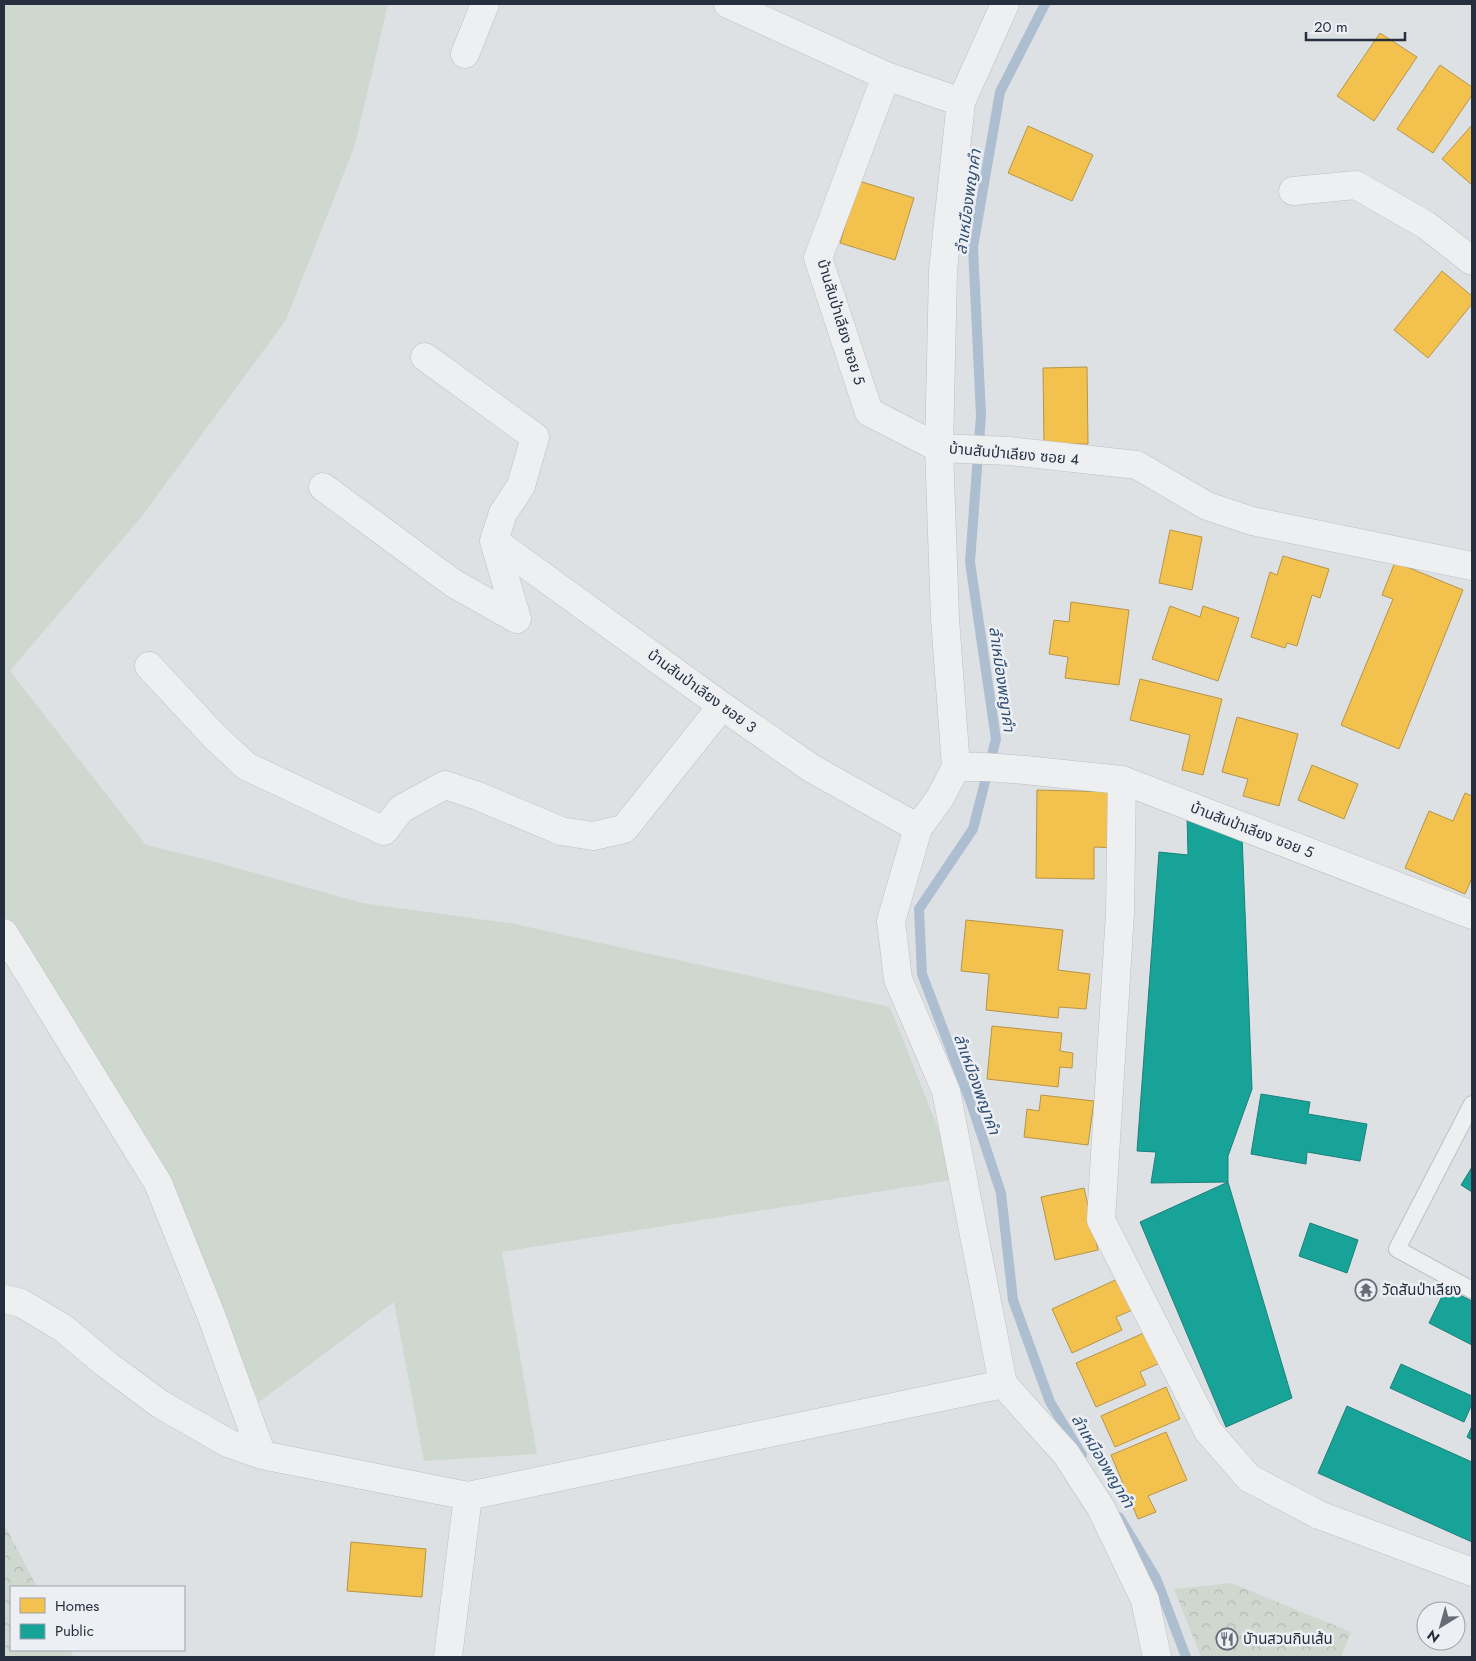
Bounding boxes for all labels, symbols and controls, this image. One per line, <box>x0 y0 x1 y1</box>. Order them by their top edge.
scale bar <box>1306 10 1405 42</box>
text: 20 m <box>1314 16 1348 38</box>
water label: ลำเหมืองพญาคำ <box>949 147 987 256</box>
street label: บ้านสันป่าเลียง ซอย 5 <box>811 256 871 388</box>
street label: บ้านสันป่าเลียง ซอย 4 <box>948 437 1080 471</box>
water label: ลำเหมืองพญาคำ <box>983 625 1021 734</box>
street label: บ้านสันป่าเลียง ซอย 3 <box>643 644 761 738</box>
street label: บ้านสันป่าเลียง ซอย 5 <box>1187 796 1317 864</box>
water label: ลำเหมืองพญาคำ <box>948 1030 1006 1139</box>
temple icon: วัดสันป่าเลียง <box>1354 1278 1378 1302</box>
place label: วัดสันป่าเลียง <box>1382 1279 1461 1301</box>
water label: ลำเหมืองพญาคำ <box>1066 1410 1141 1514</box>
legend <box>10 1586 185 1651</box>
text: Homes <box>55 1595 99 1617</box>
north arrow <box>1416 1601 1466 1651</box>
text: Public <box>55 1620 94 1642</box>
text: N <box>1423 1625 1444 1648</box>
restaurant icon: บัานสวนกินเส้น <box>1215 1627 1239 1651</box>
place label: บัานสวนกินเส้น <box>1243 1628 1333 1650</box>

